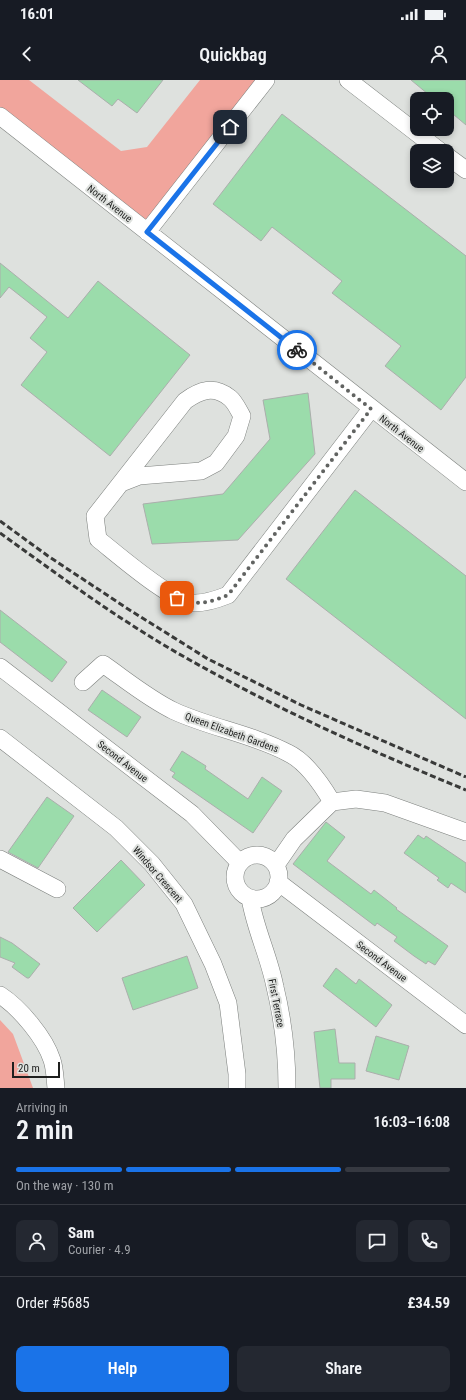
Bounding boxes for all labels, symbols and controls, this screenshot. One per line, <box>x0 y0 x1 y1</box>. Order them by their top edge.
text: 16:01 <box>20 5 54 23</box>
icon: back <box>16 43 38 65</box>
icon: person <box>428 43 450 65</box>
text: Quickbag <box>199 44 267 65</box>
map controls <box>410 92 454 188</box>
button: locate <box>410 92 454 136</box>
pin <box>213 110 247 144</box>
icon: home <box>219 116 241 138</box>
button: layers <box>410 144 454 188</box>
street label: North Avenue <box>85 183 134 224</box>
courier <box>277 330 317 370</box>
icon: bike <box>286 339 308 361</box>
street label: North Avenue <box>377 413 426 454</box>
pin <box>160 581 194 615</box>
icon: bag <box>166 587 188 609</box>
street label: Queen Elizabeth Gardens <box>184 710 280 755</box>
street label: Second Avenue <box>96 738 150 785</box>
street label: Windsor Crescent <box>131 844 185 904</box>
street label: Second Avenue <box>354 939 409 984</box>
street label: First Terrace <box>266 978 287 1029</box>
scale bar <box>12 1060 60 1079</box>
text: 20 m <box>18 1062 40 1075</box>
text: Arriving in <box>16 1100 68 1115</box>
text: 16:03–16:08 <box>373 1113 450 1131</box>
text: 2 min <box>16 1115 74 1145</box>
text: On the way · 130 m <box>16 1178 113 1193</box>
button: person <box>16 1220 58 1262</box>
button: chat <box>356 1220 398 1262</box>
button: phone <box>408 1220 450 1262</box>
text: Sam <box>68 1224 94 1242</box>
text: Courier · 4.9 <box>68 1242 131 1257</box>
text: Order #5685 <box>16 1294 90 1312</box>
text: £34.59 <box>407 1294 450 1312</box>
button: Help <box>16 1346 229 1392</box>
button: Share <box>237 1346 450 1392</box>

